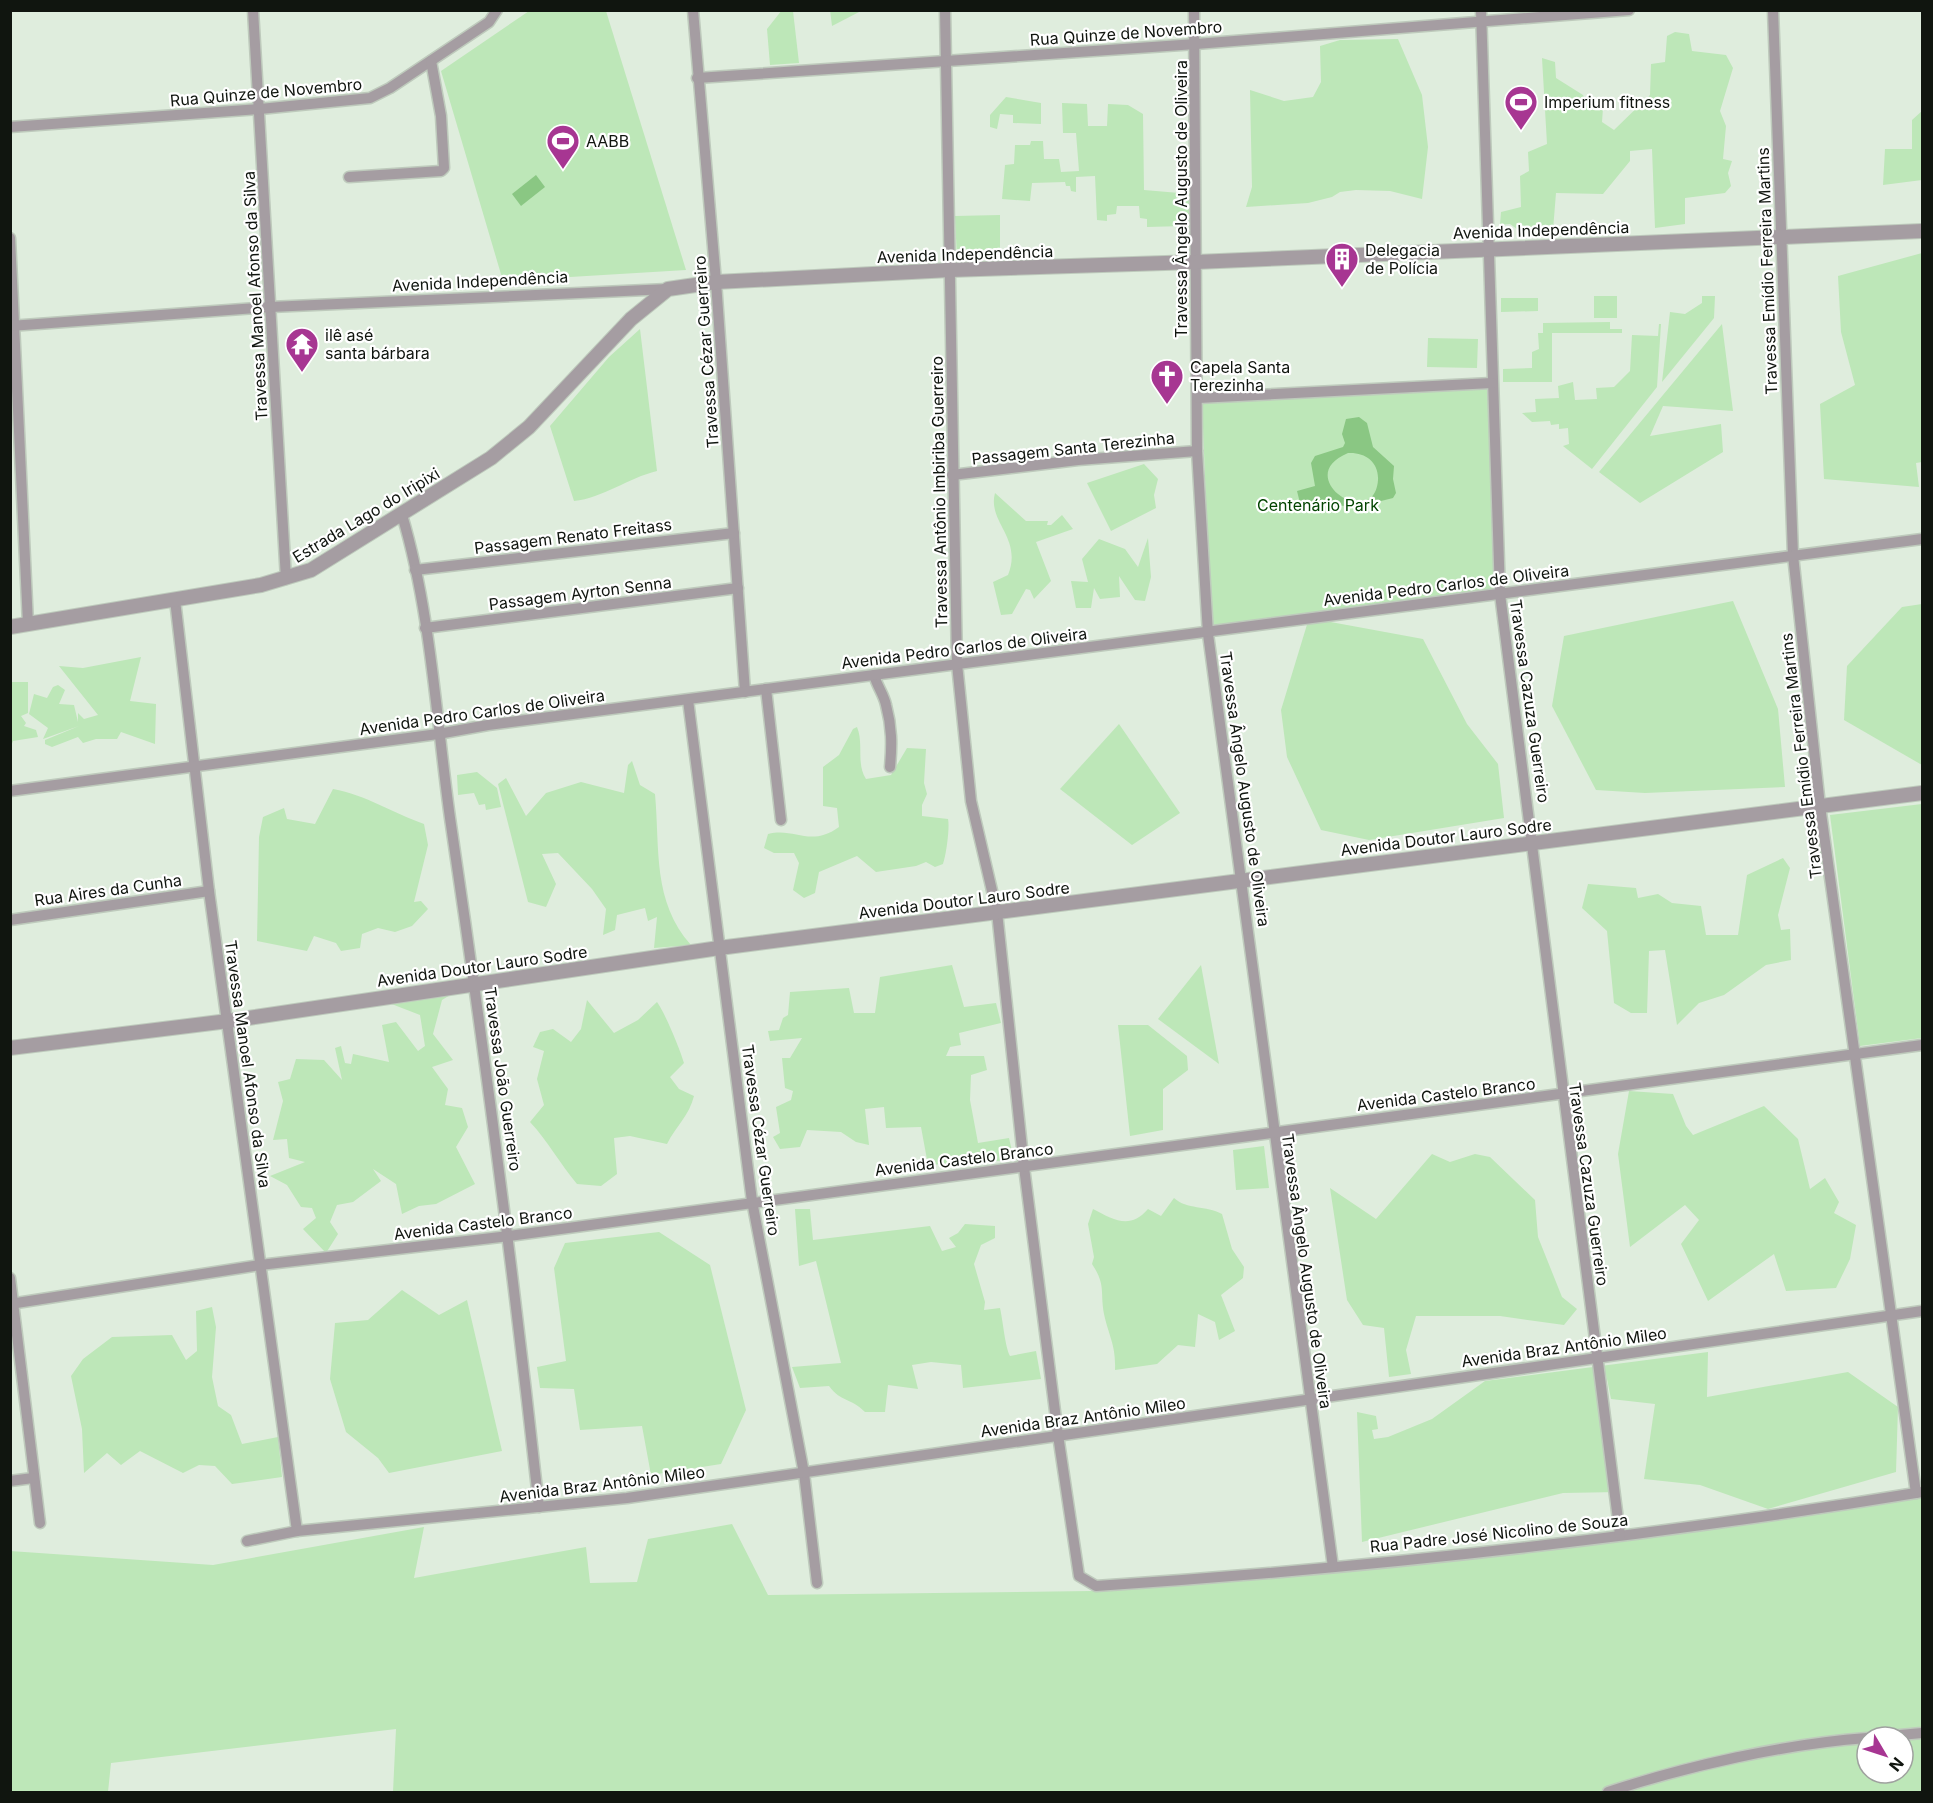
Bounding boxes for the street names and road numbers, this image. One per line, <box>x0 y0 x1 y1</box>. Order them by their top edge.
street label: Rua Quinze de Novembro <box>1029 16 1223 50</box>
street label: Travessa Ângelo Augusto de Oliveira <box>1171 60 1191 338</box>
street label: Rua Quinze de Novembro <box>169 74 363 110</box>
street label: Travessa Emídio Ferreira Martins <box>1753 147 1781 395</box>
street label: Travessa Manoel Afonso da Silva <box>238 171 272 421</box>
street label: Avenida Independência <box>1452 217 1630 243</box>
street label: Avenida Independência <box>876 241 1054 267</box>
street label: Travessa Cézar Guerreiro <box>689 255 723 449</box>
street label: Avenida Independência <box>391 266 569 296</box>
street label: Travessa Antônio Imbiriba Guerreiro <box>927 356 951 628</box>
street label: Passagem Santa Terezinha <box>970 427 1176 469</box>
street label: Estrada Lago do Iripixi <box>289 463 443 567</box>
street label: Passagem Renato Freitass <box>473 514 673 558</box>
street label: Avenida Pedro Carlos de Oliveira <box>1322 560 1570 610</box>
street label: Passagem Ayrton Senna <box>487 572 673 614</box>
street label: Travessa Cazuza Guerreiro <box>1506 598 1554 804</box>
street label: Avenida Pedro Carlos de Oliveira <box>840 623 1088 673</box>
street label: Travessa Emídio Ferreira Martins <box>1776 632 1826 880</box>
street label: Travessa Ângelo Augusto de Oliveira <box>1216 650 1274 928</box>
street label: Avenida Pedro Carlos de Oliveira <box>358 685 606 739</box>
street label: Avenida Doutor Lauro Sodre <box>1339 814 1553 860</box>
street label: Rua Aires da Cunha <box>33 870 183 910</box>
street label: Avenida Doutor Lauro Sodre <box>857 877 1071 923</box>
street label: Travessa Manoel Afonso da Silva <box>221 939 275 1189</box>
street label: Avenida Doutor Lauro Sodre <box>375 941 589 991</box>
street label: Travessa João Guerreiro <box>480 986 526 1172</box>
street label: Travessa Cézar Guerreiro <box>738 1043 784 1237</box>
street label: Avenida Castelo Branco <box>1356 1073 1536 1115</box>
street label: Travessa Cazuza Guerreiro <box>1565 1081 1613 1287</box>
street label: Travessa Ângelo Augusto de Oliveira <box>1278 1132 1336 1410</box>
street label: Avenida Castelo Branco <box>874 1138 1054 1180</box>
street label: Avenida Castelo Branco <box>393 1202 573 1244</box>
street label: Avenida Braz Antônio Mileo <box>1460 1323 1668 1371</box>
street label: Avenida Braz Antônio Mileo <box>979 1393 1187 1441</box>
street label: Avenida Braz Antônio Mileo <box>498 1461 706 1507</box>
street label: Rua Padre José Nicolino de Souza <box>1369 1509 1629 1557</box>

